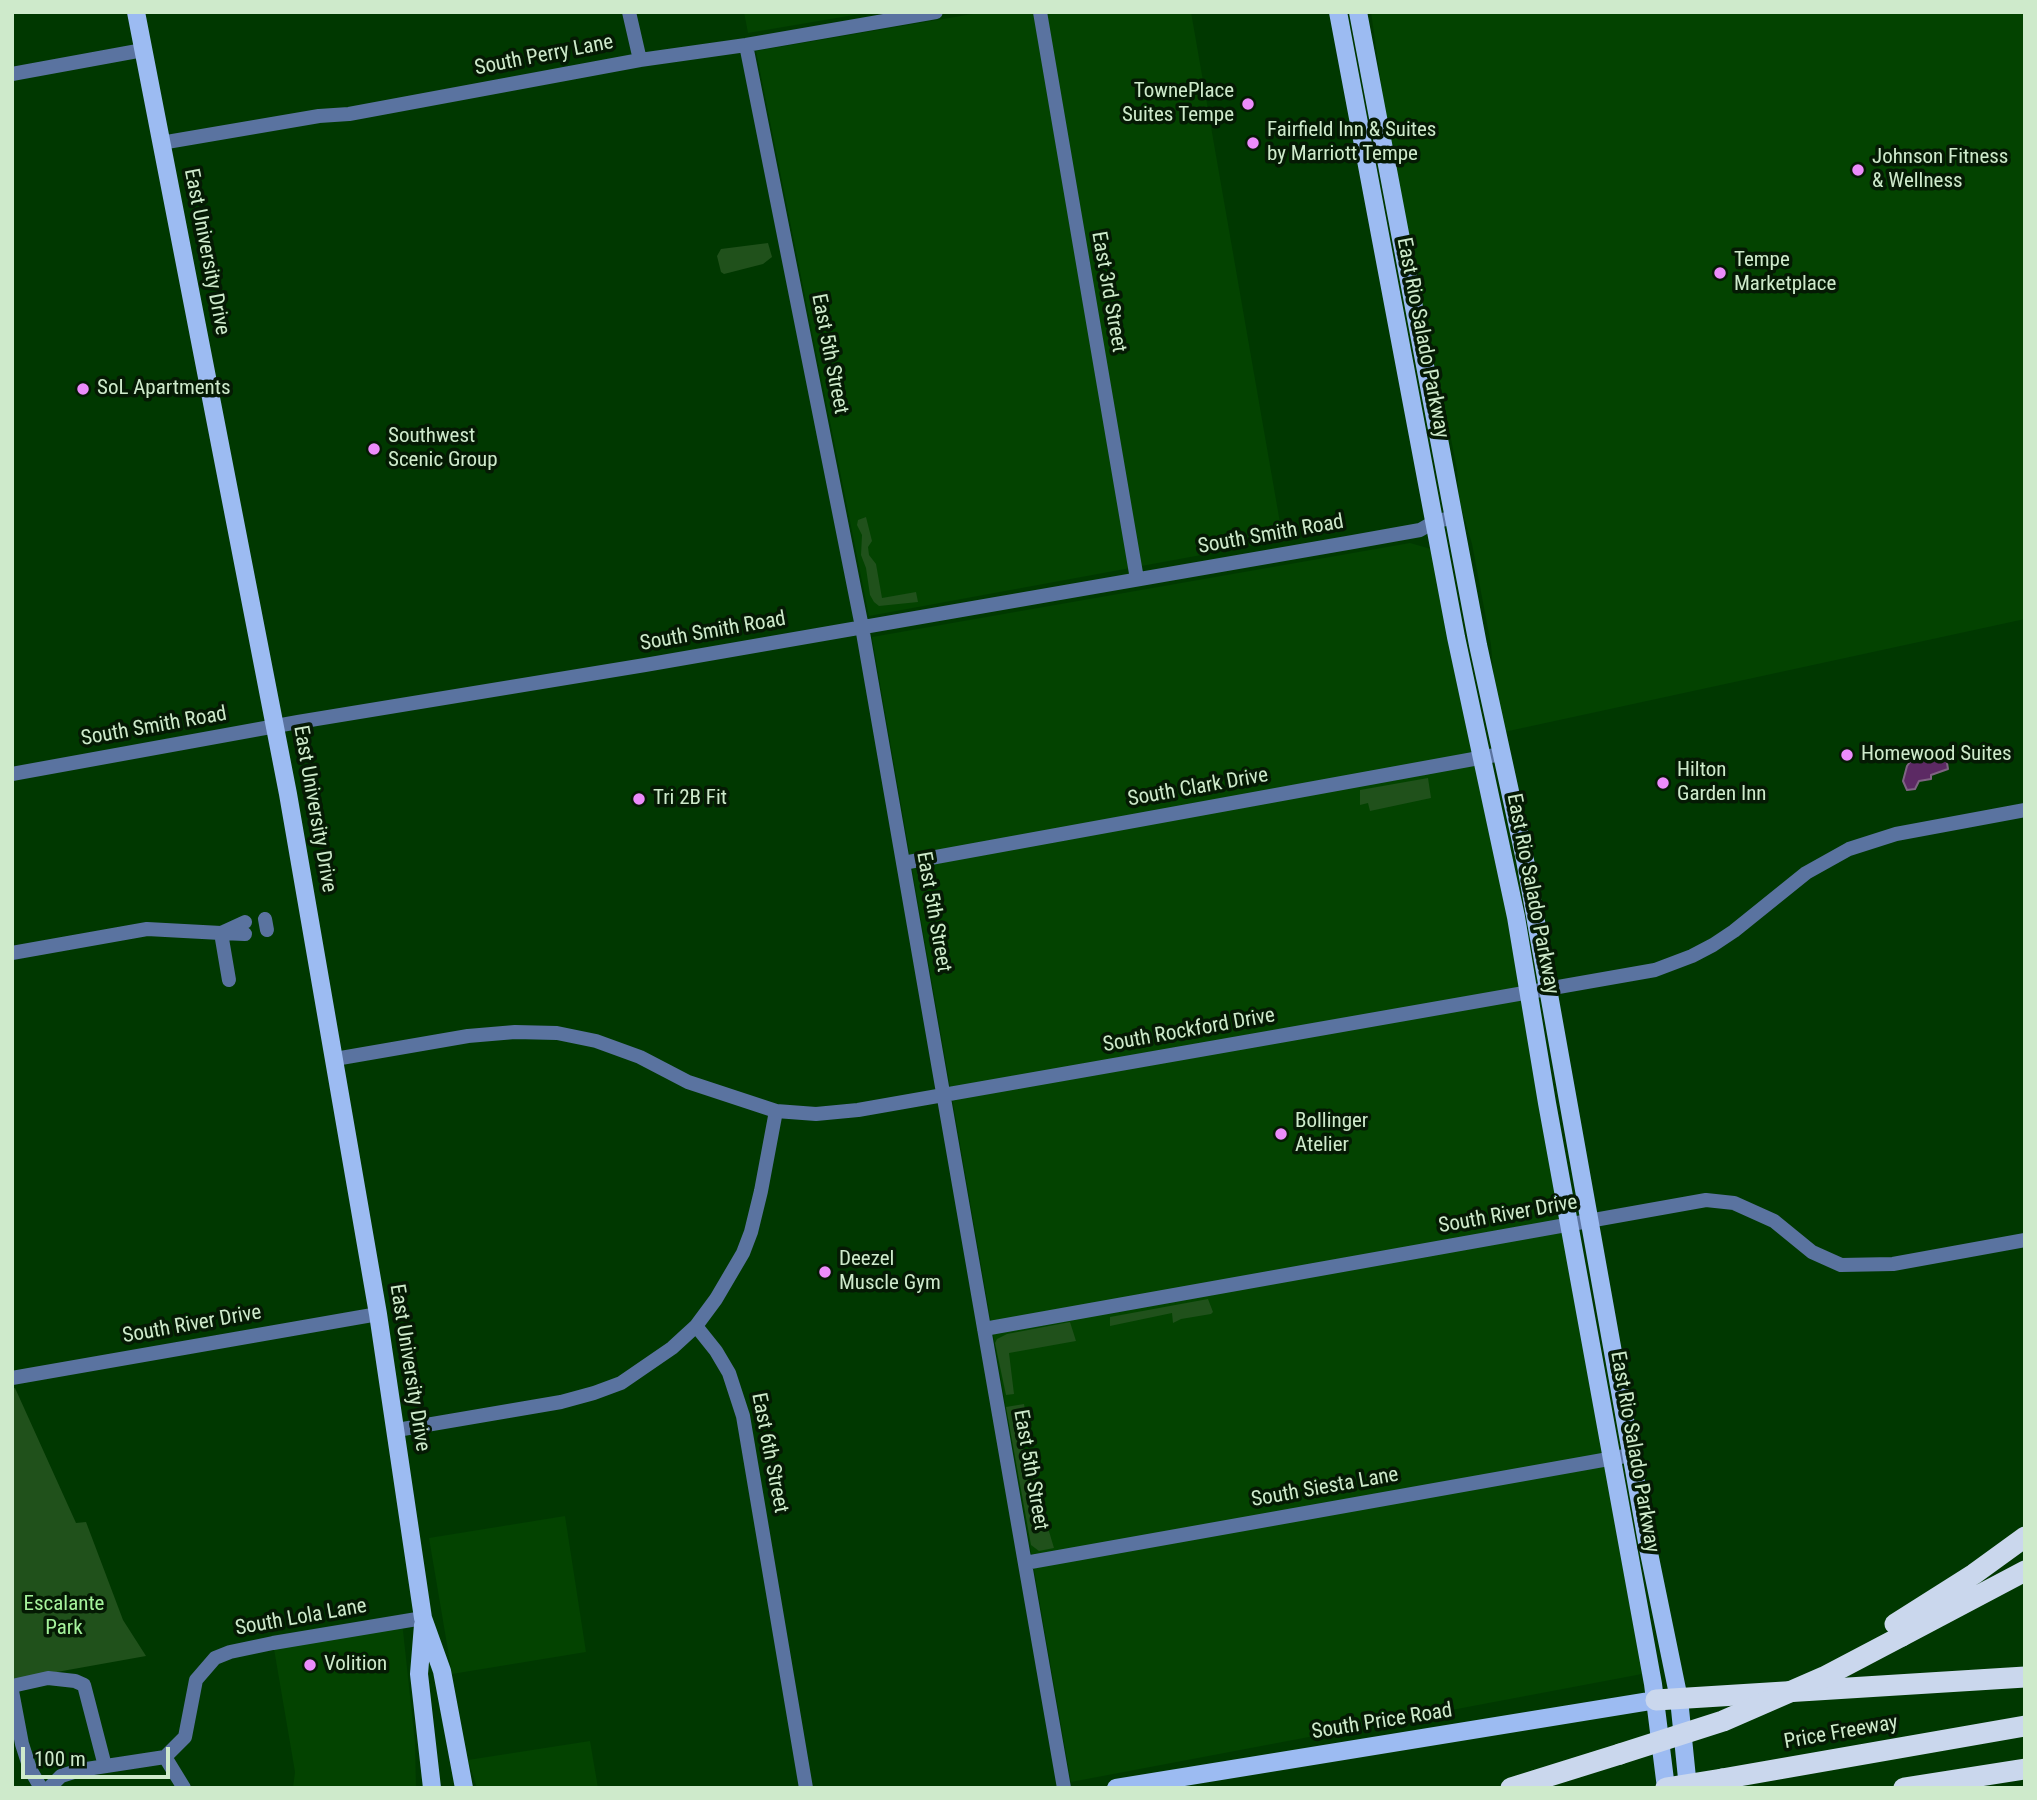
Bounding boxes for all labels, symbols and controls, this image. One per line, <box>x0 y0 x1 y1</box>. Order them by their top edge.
street label: South Perry Lane <box>473 30 615 82</box>
place label: TownePlace Suites Tempe <box>1122 79 1234 129</box>
marker: TownePlace Suites Tempe <box>1240 96 1256 112</box>
place label: Fairfield Inn & Suites by Marriott Tempe <box>1267 118 1436 168</box>
marker: Fairfield Inn & Suites by Marriott Tempe <box>1245 135 1261 151</box>
place label: Johnson Fitness & Wellness <box>1872 145 2008 195</box>
marker: Johnson Fitness & Wellness <box>1850 162 1866 178</box>
street label: East University Drive <box>178 167 234 337</box>
street label: East 3rd Street <box>1085 230 1131 354</box>
street label: East Rio Salado Parkway <box>1390 236 1454 440</box>
place label: Tempe Marketplace <box>1734 248 1836 298</box>
marker: Tempe Marketplace <box>1712 265 1728 281</box>
street label: East 5th Street <box>805 292 853 416</box>
place label: SoL Apartments <box>97 376 231 402</box>
marker: SoL Apartments <box>75 381 91 397</box>
place label: Southwest Scenic Group <box>388 424 498 474</box>
marker: Southwest Scenic Group <box>366 441 382 457</box>
street label: South Smith Road <box>1196 510 1346 560</box>
street label: South Smith Road <box>638 607 788 657</box>
street label: South Smith Road <box>79 702 229 752</box>
street label: East University Drive <box>287 724 341 894</box>
place label: Homewood Suites <box>1861 742 2012 768</box>
marker: Homewood Suites <box>1839 747 1855 763</box>
place label: Hilton Garden Inn <box>1677 758 1767 808</box>
street label: South Clark Drive <box>1126 763 1270 813</box>
marker: Hilton Garden Inn <box>1655 775 1671 791</box>
place label: Tri 2B Fit <box>653 786 727 812</box>
marker: Tri 2B Fit <box>631 791 647 807</box>
street label: East Rio Salado Parkway <box>1500 792 1564 996</box>
street label: East 5th Street <box>910 850 956 974</box>
street label: South Rockford Drive <box>1101 1003 1277 1059</box>
place label: Bollinger Atelier <box>1295 1109 1368 1159</box>
marker: Bollinger Atelier <box>1273 1126 1289 1142</box>
street label: South River Drive <box>1437 1190 1579 1240</box>
place label: Deezel Muscle Gym <box>839 1247 941 1297</box>
marker: Deezel Muscle Gym <box>817 1264 833 1280</box>
street label: East University Drive <box>383 1283 435 1453</box>
street label: South River Drive <box>121 1300 263 1350</box>
street label: East Rio Salado Parkway <box>1604 1349 1664 1555</box>
street label: East 6th Street <box>745 1391 793 1515</box>
street label: East 5th Street <box>1007 1408 1053 1532</box>
street label: South Siesta Lane <box>1249 1463 1401 1513</box>
park label: Escalante Park <box>24 1592 104 1642</box>
street label: South Lola Lane <box>233 1594 369 1642</box>
place label: Volition <box>324 1652 387 1678</box>
marker: Volition <box>302 1657 318 1673</box>
street label: South Price Road <box>1310 1698 1454 1746</box>
street label: Price Freeway <box>1782 1711 1900 1755</box>
scale bar <box>24 1734 173 1778</box>
text: 100 m <box>34 1747 86 1771</box>

